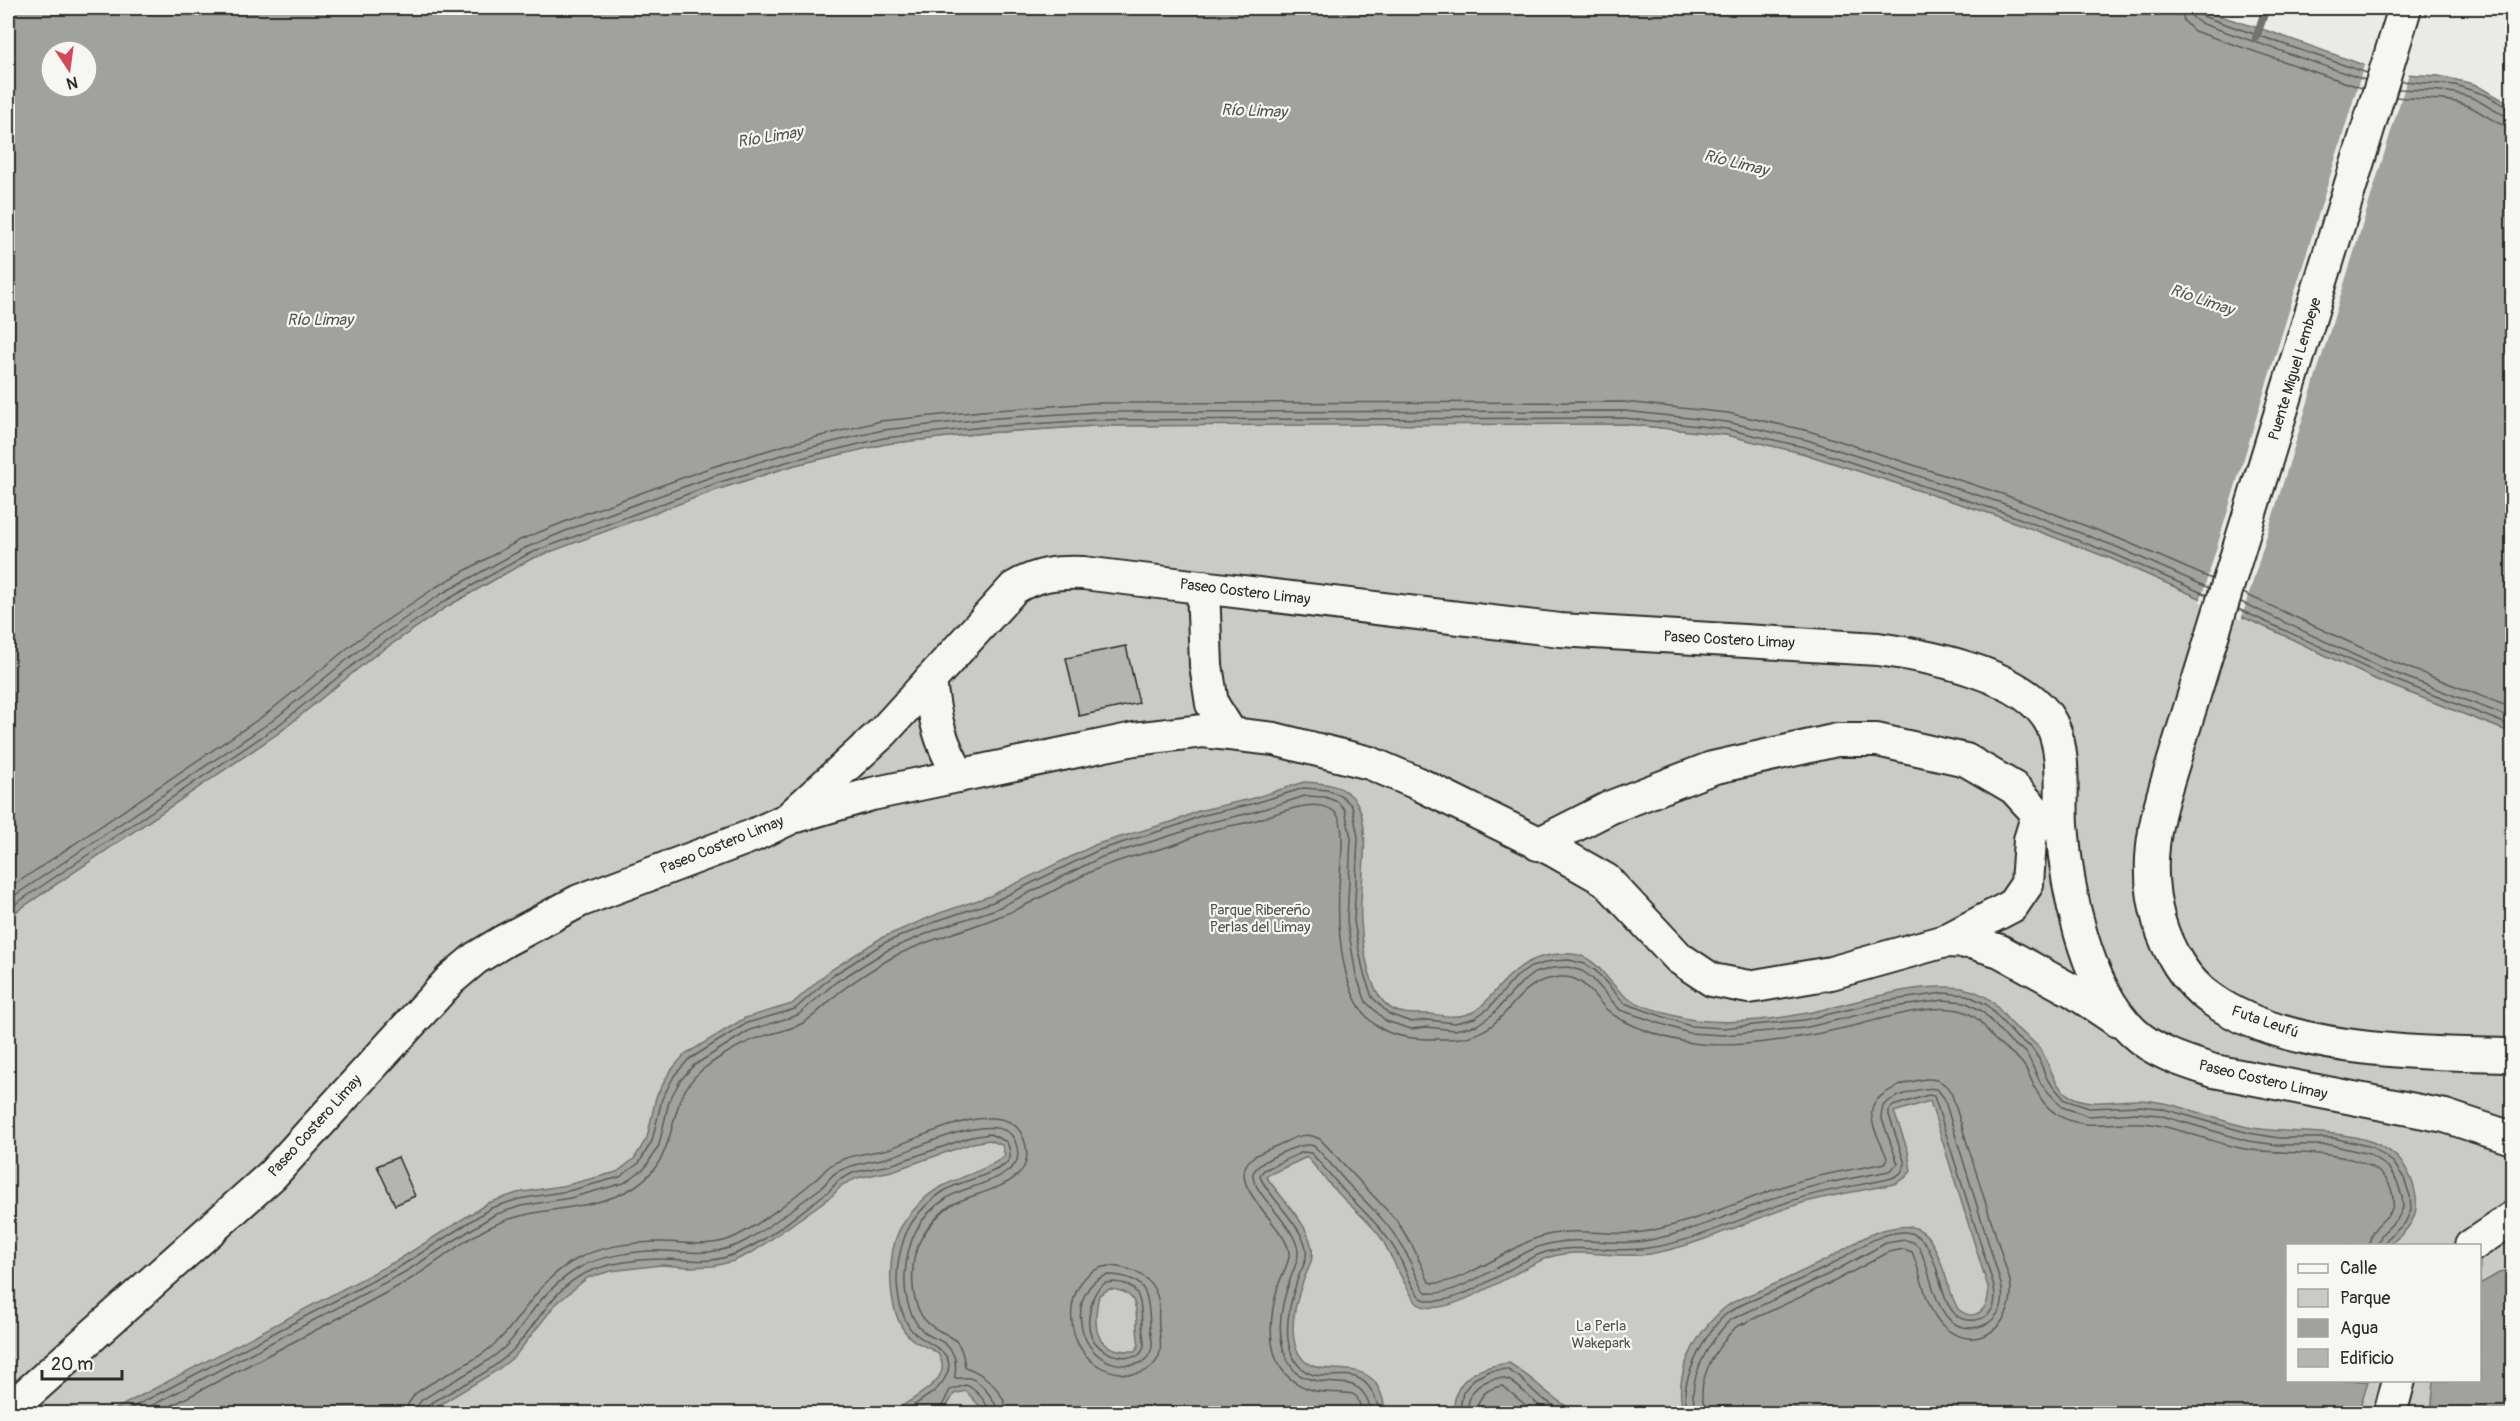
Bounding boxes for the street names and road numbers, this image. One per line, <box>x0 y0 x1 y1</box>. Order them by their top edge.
street label: Puente Miguel Lembeye <box>2264 295 2326 443</box>
street label: Paseo Costero Limay <box>1179 575 1312 610</box>
street label: Paseo Costero Limay <box>1663 627 1796 653</box>
street label: Paseo Costero Limay <box>658 811 787 878</box>
street label: Futa Leufú <box>2229 1002 2301 1042</box>
street label: Paseo Costero Limay <box>2197 1056 2330 1104</box>
street label: Paseo Costero Limay <box>264 1070 366 1181</box>

